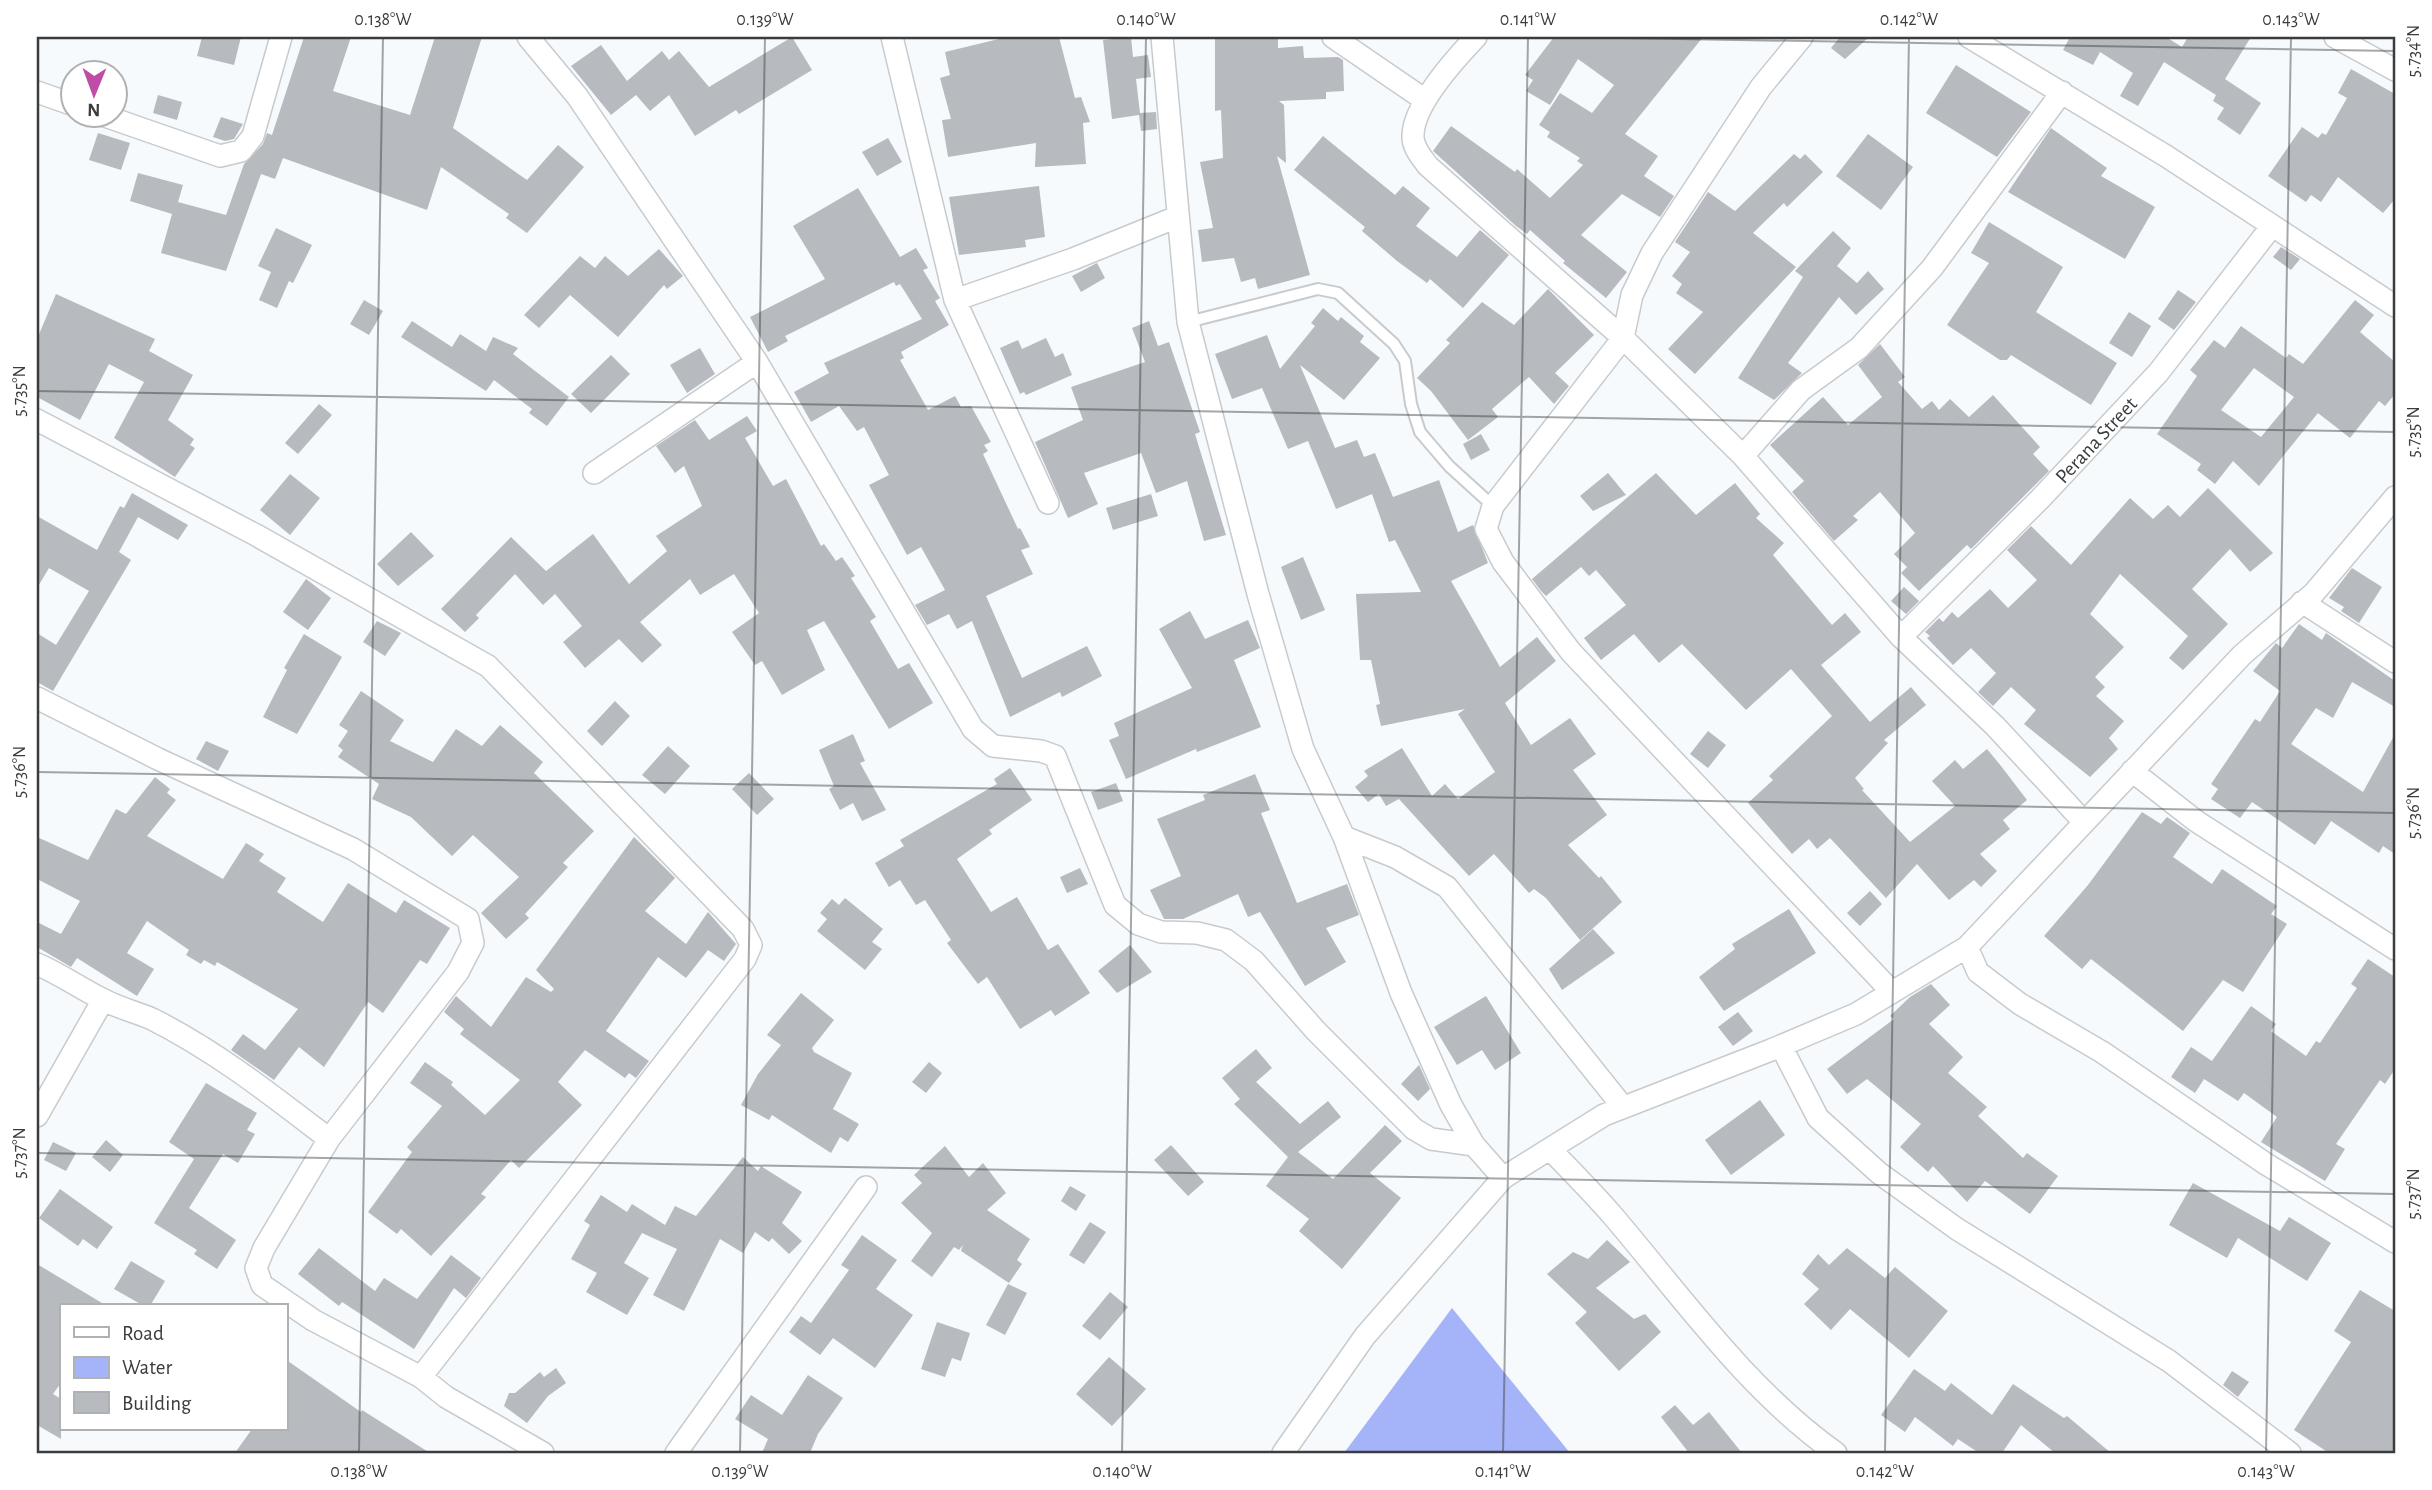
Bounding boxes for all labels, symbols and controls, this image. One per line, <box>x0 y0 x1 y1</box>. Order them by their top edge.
text: 0.138°W <box>354 11 412 29</box>
text: 0.139°W <box>736 11 794 29</box>
text: 0.140°W <box>1116 11 1176 29</box>
text: 0.141°W <box>1500 11 1556 29</box>
text: 0.142°W <box>1880 11 1938 29</box>
text: 0.143°W <box>2262 11 2320 29</box>
text: 5.734°N <box>2405 25 2423 77</box>
north arrow <box>60 60 130 130</box>
text: N <box>87 100 101 119</box>
text: 5.735°N <box>11 365 29 417</box>
street label: Perana Street <box>2051 393 2141 487</box>
text: 5.735°N <box>2405 406 2423 458</box>
text: 5.736°N <box>11 746 29 798</box>
text: 5.736°N <box>2405 787 2423 839</box>
text: 5.737°N <box>11 1127 29 1179</box>
text: 5.737°N <box>2405 1168 2423 1220</box>
legend <box>60 1304 287 1430</box>
text: Road <box>122 1323 164 1344</box>
text: Water <box>122 1357 172 1378</box>
text: Building <box>122 1393 192 1414</box>
text: 0.138°W <box>330 1463 388 1481</box>
text: 0.139°W <box>711 1463 769 1481</box>
text: 0.140°W <box>1092 1463 1152 1481</box>
text: 0.141°W <box>1475 1463 1531 1481</box>
text: 0.142°W <box>1856 1463 1914 1481</box>
text: 0.143°W <box>2237 1463 2295 1481</box>

